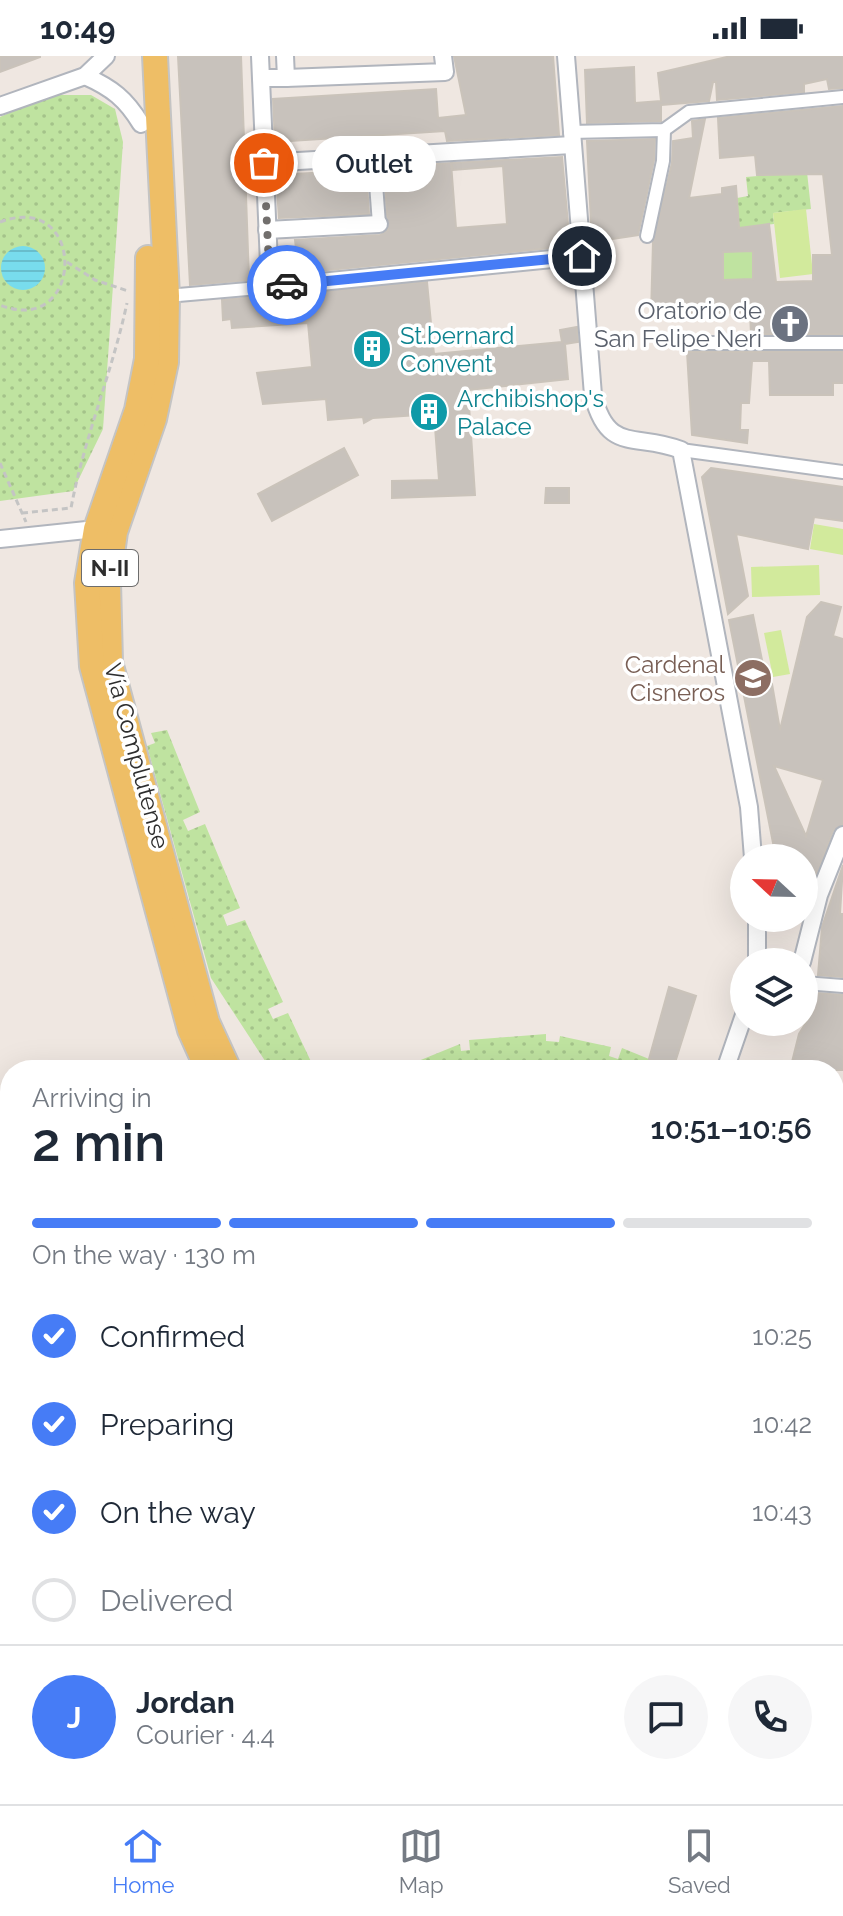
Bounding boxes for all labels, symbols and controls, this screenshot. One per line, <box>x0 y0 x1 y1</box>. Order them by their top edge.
text: 10:49 <box>40 11 115 46</box>
pin <box>230 129 298 197</box>
callout: Outlet <box>312 135 436 191</box>
icon: bag <box>242 141 286 185</box>
text: Outlet <box>335 149 413 179</box>
pin <box>548 222 616 290</box>
icon: home <box>560 234 604 278</box>
courier <box>247 245 327 325</box>
icon: car <box>265 263 309 307</box>
place label: Oratorio de San Felipe Neri <box>594 296 762 353</box>
church icon: Oratorio de San Felipe Neri <box>769 303 811 345</box>
place label: St.bernard Convent <box>400 321 514 378</box>
building icon: St.bernard Convent <box>351 328 393 370</box>
place label: Archibishop's Palace <box>457 384 604 441</box>
building icon: Archibishop's Palace <box>408 391 450 433</box>
road number: N-II <box>82 550 138 586</box>
place label: Cardenal Cisneros <box>625 650 725 707</box>
school or university icon: Cardenal Cisneros <box>732 657 774 699</box>
street label: Vía Complutense <box>98 660 176 852</box>
north arrow <box>730 844 818 932</box>
map controls <box>730 844 818 1036</box>
button: layers <box>730 948 818 1036</box>
text: Arriving in <box>32 1083 152 1113</box>
text: 10:51–10:56 <box>651 1111 812 1146</box>
text: 2 min <box>32 1112 165 1173</box>
text: On the way · 130 m <box>32 1240 256 1270</box>
icon: check <box>32 1314 76 1358</box>
text: Confirmed <box>100 1319 245 1354</box>
text: 10:25 <box>752 1321 812 1351</box>
icon: check <box>32 1402 76 1446</box>
text: Preparing <box>100 1407 234 1442</box>
text: 10:42 <box>752 1409 812 1439</box>
icon: check <box>32 1490 76 1534</box>
text: On the way <box>100 1495 256 1530</box>
text: 10:43 <box>752 1497 812 1527</box>
text: Delivered <box>100 1583 233 1618</box>
button: chat <box>624 1675 708 1759</box>
button: phone <box>728 1675 812 1759</box>
text: Jordan <box>136 1685 235 1720</box>
text: J <box>67 1700 81 1735</box>
text: Courier · 4.4 <box>136 1720 275 1750</box>
tab: Home <box>112 1824 174 1898</box>
tab: Map <box>399 1824 444 1898</box>
tab: Saved <box>668 1824 731 1898</box>

